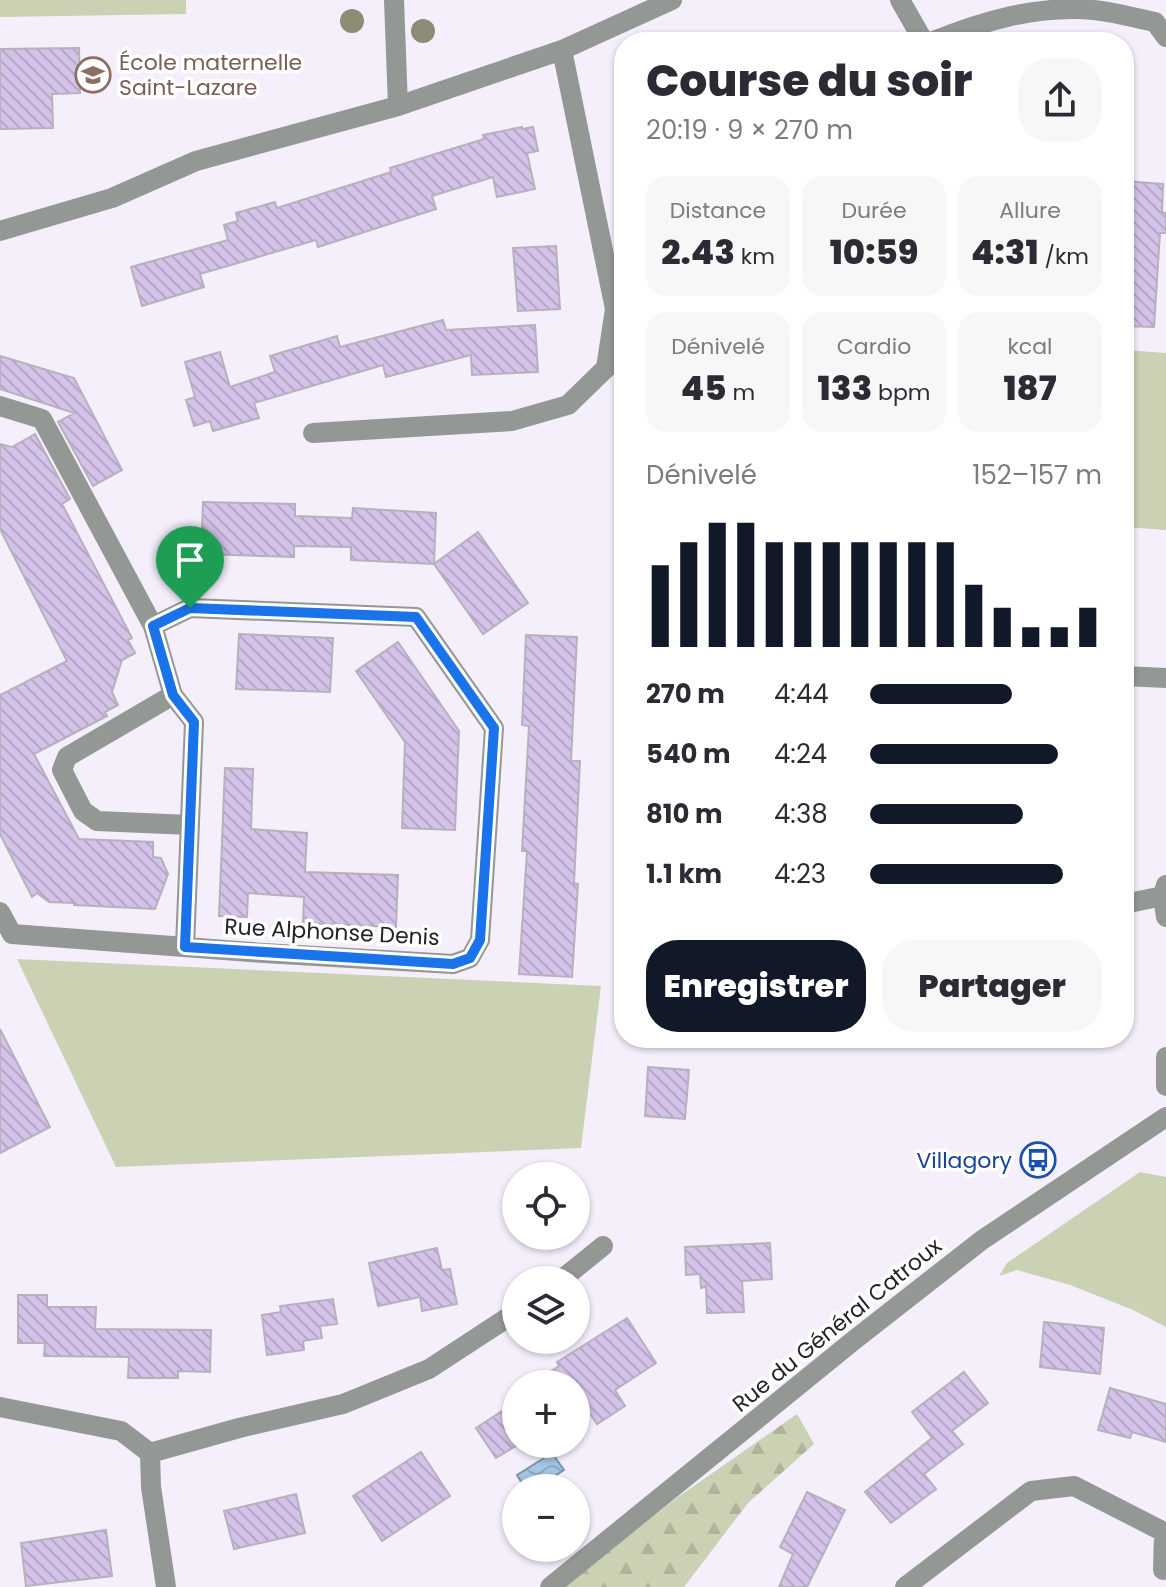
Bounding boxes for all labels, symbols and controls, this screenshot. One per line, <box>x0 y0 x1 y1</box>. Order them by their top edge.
place label: École maternelle Saint-Lazare <box>119 47 302 103</box>
text: Course du soir <box>646 50 972 111</box>
school or university icon: École maternelle Saint-Lazare <box>74 56 112 94</box>
button: share <box>1018 58 1102 142</box>
text: 20:19 · 9 × 270 m <box>646 112 853 148</box>
text: Distance <box>670 195 766 226</box>
text: Durée <box>841 195 907 226</box>
text: Allure <box>999 195 1061 226</box>
text: 2.43 <box>661 228 735 276</box>
text: 10:59 <box>830 228 918 276</box>
text: 4:31 <box>971 228 1039 276</box>
text: km <box>735 241 775 272</box>
text: /km <box>1039 241 1089 272</box>
text: Dénivelé <box>671 331 765 362</box>
text: Cardio <box>837 331 911 362</box>
text: kcal <box>1008 331 1052 362</box>
text: 45 <box>681 364 727 412</box>
text: 133 <box>818 364 872 412</box>
text: 187 <box>1003 364 1057 412</box>
text: m <box>727 377 755 408</box>
text: bpm <box>872 377 930 408</box>
text: Dénivelé <box>646 457 757 493</box>
text: 152–157 m <box>972 457 1102 493</box>
pin <box>156 526 224 608</box>
icon: arrive <box>168 538 212 582</box>
text: 270 m <box>646 676 725 712</box>
text: 4:44 <box>774 676 829 712</box>
text: 540 m <box>646 736 731 772</box>
text: 4:24 <box>774 736 827 772</box>
text: 810 m <box>646 796 723 832</box>
text: 4:38 <box>774 796 828 832</box>
text: 1.1 km <box>646 856 722 892</box>
text: 4:23 <box>774 856 826 892</box>
street label: Rue Alphonse Denis <box>224 911 440 953</box>
button: Enregistrer <box>646 940 866 1032</box>
button: Partager <box>882 940 1102 1032</box>
bus stop icon: Villagory <box>1019 1141 1057 1179</box>
place label: Villagory <box>916 1145 1013 1176</box>
map controls <box>502 1162 590 1562</box>
button: locate <box>502 1162 590 1250</box>
street label: Rue du Général Catroux <box>726 1230 949 1419</box>
button: layers <box>502 1266 590 1354</box>
button: + <box>502 1370 590 1458</box>
button: − <box>502 1474 590 1562</box>

